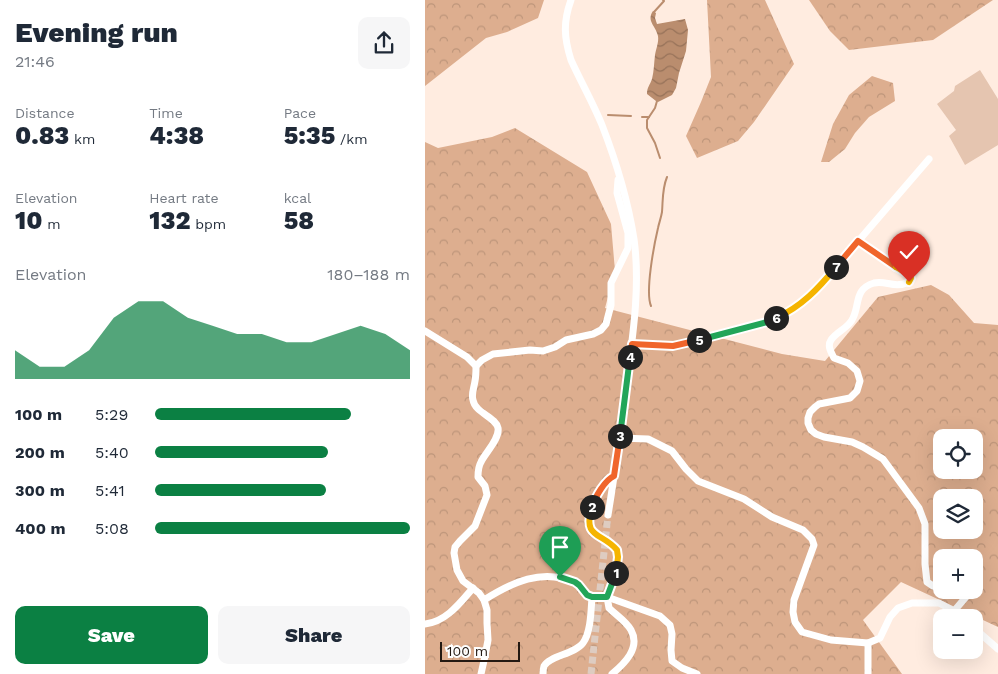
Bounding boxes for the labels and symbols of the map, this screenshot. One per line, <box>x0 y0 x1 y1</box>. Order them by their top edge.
pin <box>888 231 930 282</box>
pin: 7 <box>823 254 849 280</box>
pin: 6 <box>763 306 789 330</box>
pin: 5 <box>687 328 711 352</box>
pin: 4 <box>617 344 643 370</box>
pin: 3 <box>607 424 633 448</box>
pin: 2 <box>579 494 605 520</box>
pin <box>539 526 581 577</box>
pin: 1 <box>603 560 629 586</box>
scale bar <box>440 639 520 662</box>

